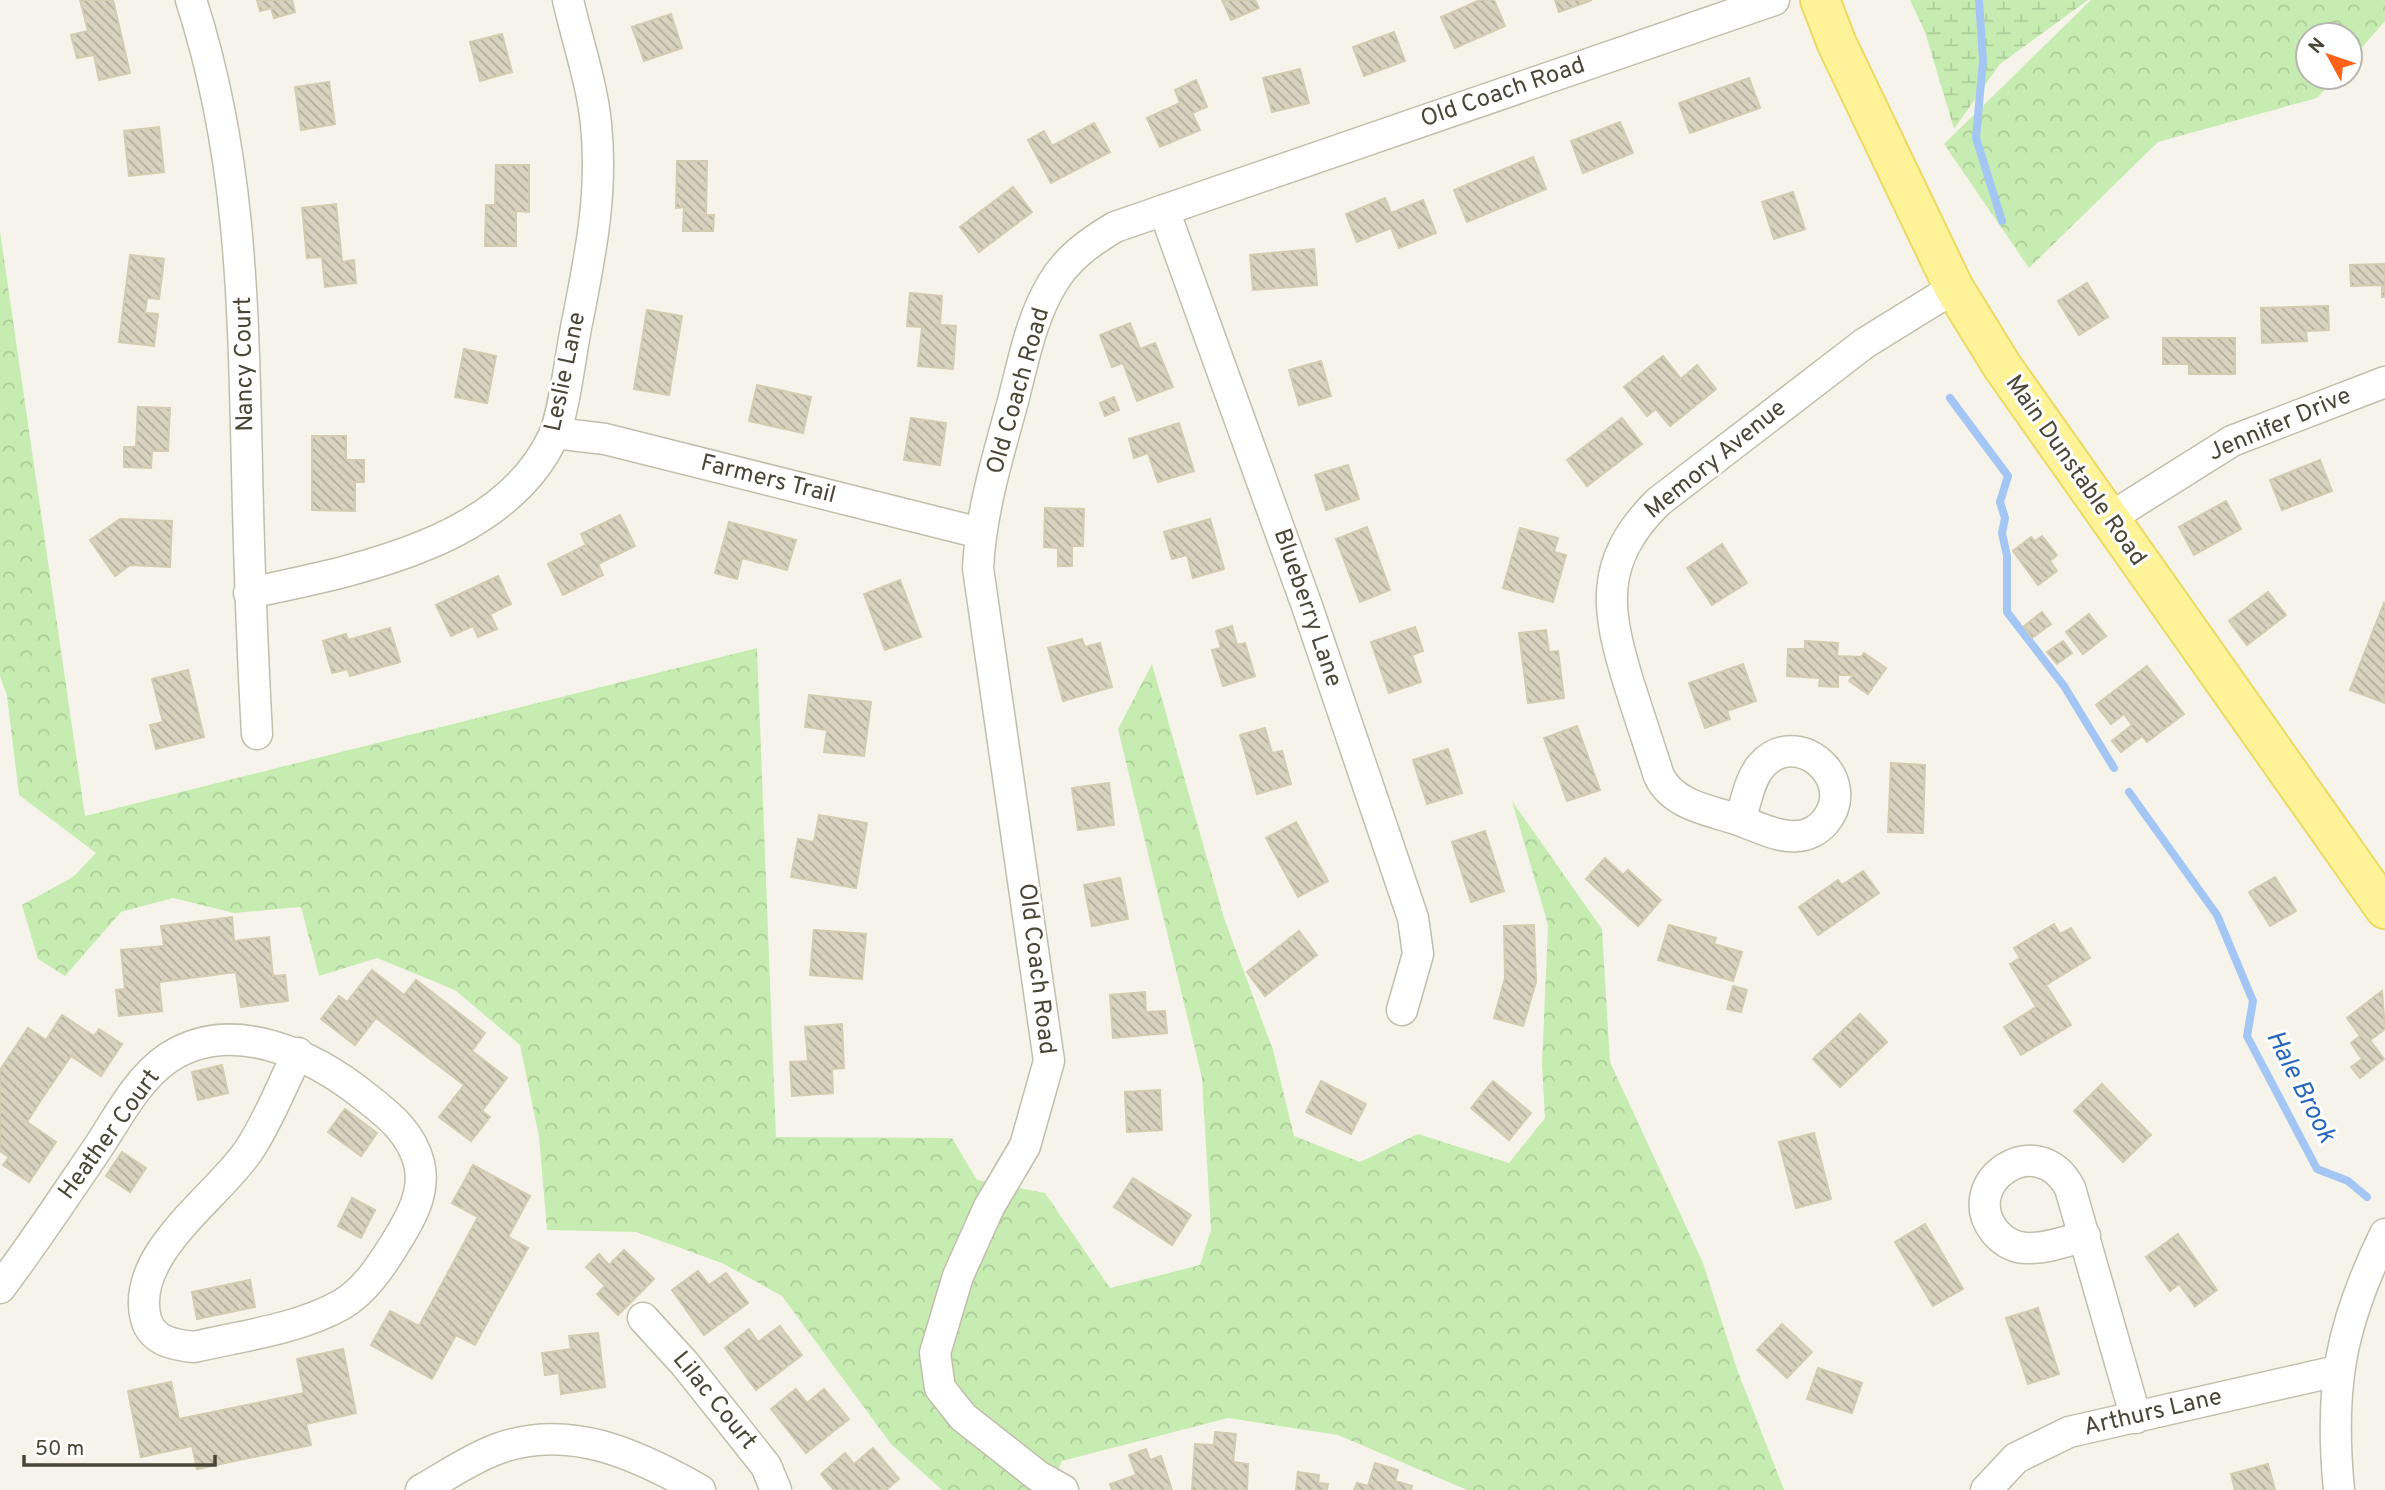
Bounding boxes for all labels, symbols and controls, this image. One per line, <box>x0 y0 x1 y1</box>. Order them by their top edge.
north arrow <box>2294 21 2364 91</box>
text: N <box>2304 33 2331 59</box>
street label: Old Coach Road <box>1417 51 1589 135</box>
street label: Nancy Court <box>229 296 261 432</box>
street label: Old Coach Road <box>981 304 1057 478</box>
street label: Leslie Lane <box>539 309 593 435</box>
street label: Main Dunstable Road <box>1998 370 2152 572</box>
street label: Jennifer Drive <box>2204 381 2356 469</box>
street label: Memory Avenue <box>1639 394 1793 526</box>
street label: Farmers Trail <box>697 449 839 511</box>
street label: Blueberry Lane <box>1266 525 1348 691</box>
street label: Old Coach Road <box>1011 882 1061 1056</box>
water label: Hale Brook <box>2258 1025 2343 1150</box>
street label: Heather Court <box>53 1064 167 1206</box>
street label: Lilac Court <box>665 1346 763 1456</box>
street label: Arthurs Lane <box>2081 1383 2225 1443</box>
scale bar <box>24 1424 215 1468</box>
text: 50 m <box>35 1436 84 1463</box>

